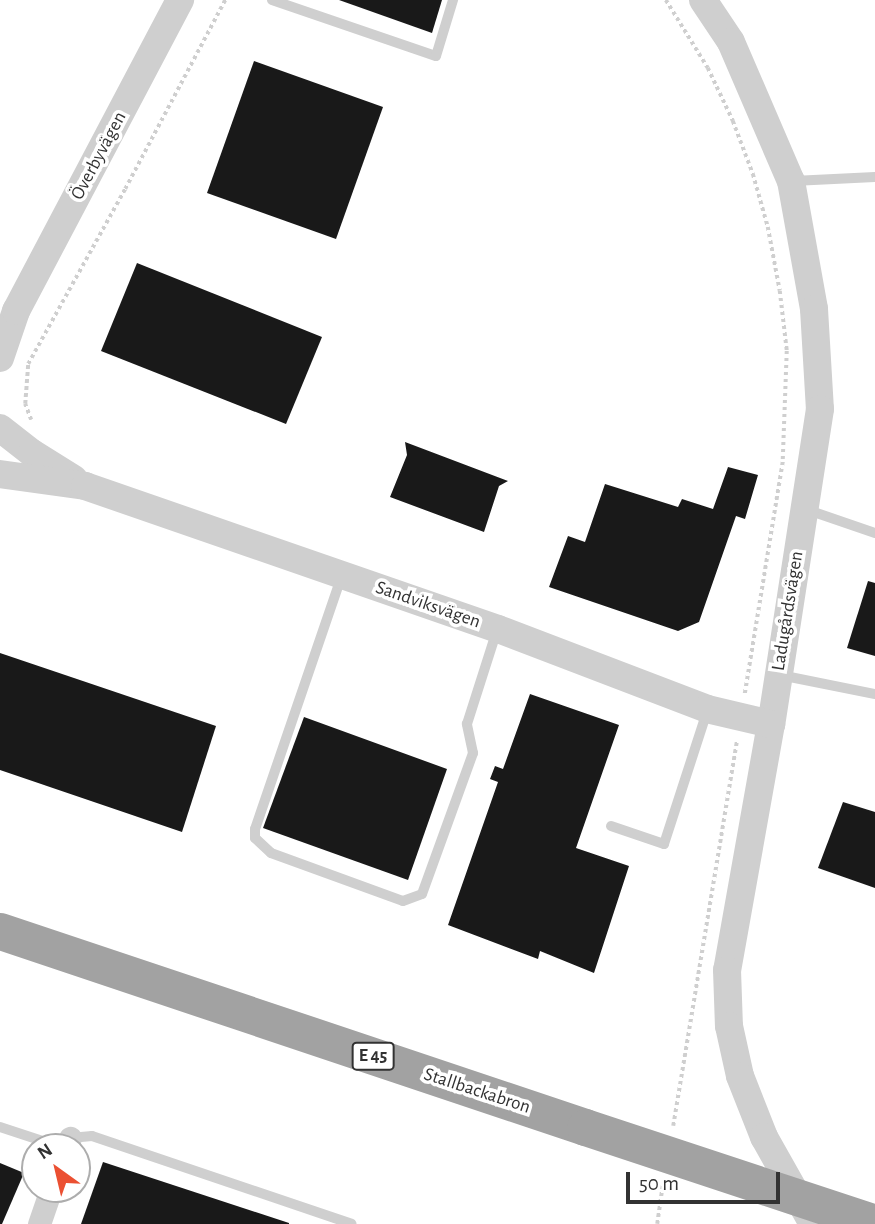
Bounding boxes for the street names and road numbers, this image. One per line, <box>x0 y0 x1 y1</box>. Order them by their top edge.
street label: Överbyvägen <box>66 108 132 204</box>
street label: Ladugårdsvägen <box>767 549 809 673</box>
street label: Sandviksvägen <box>373 576 483 634</box>
road number: E 45 <box>350 1042 396 1070</box>
street label: Stallbackabron <box>421 1063 533 1119</box>

